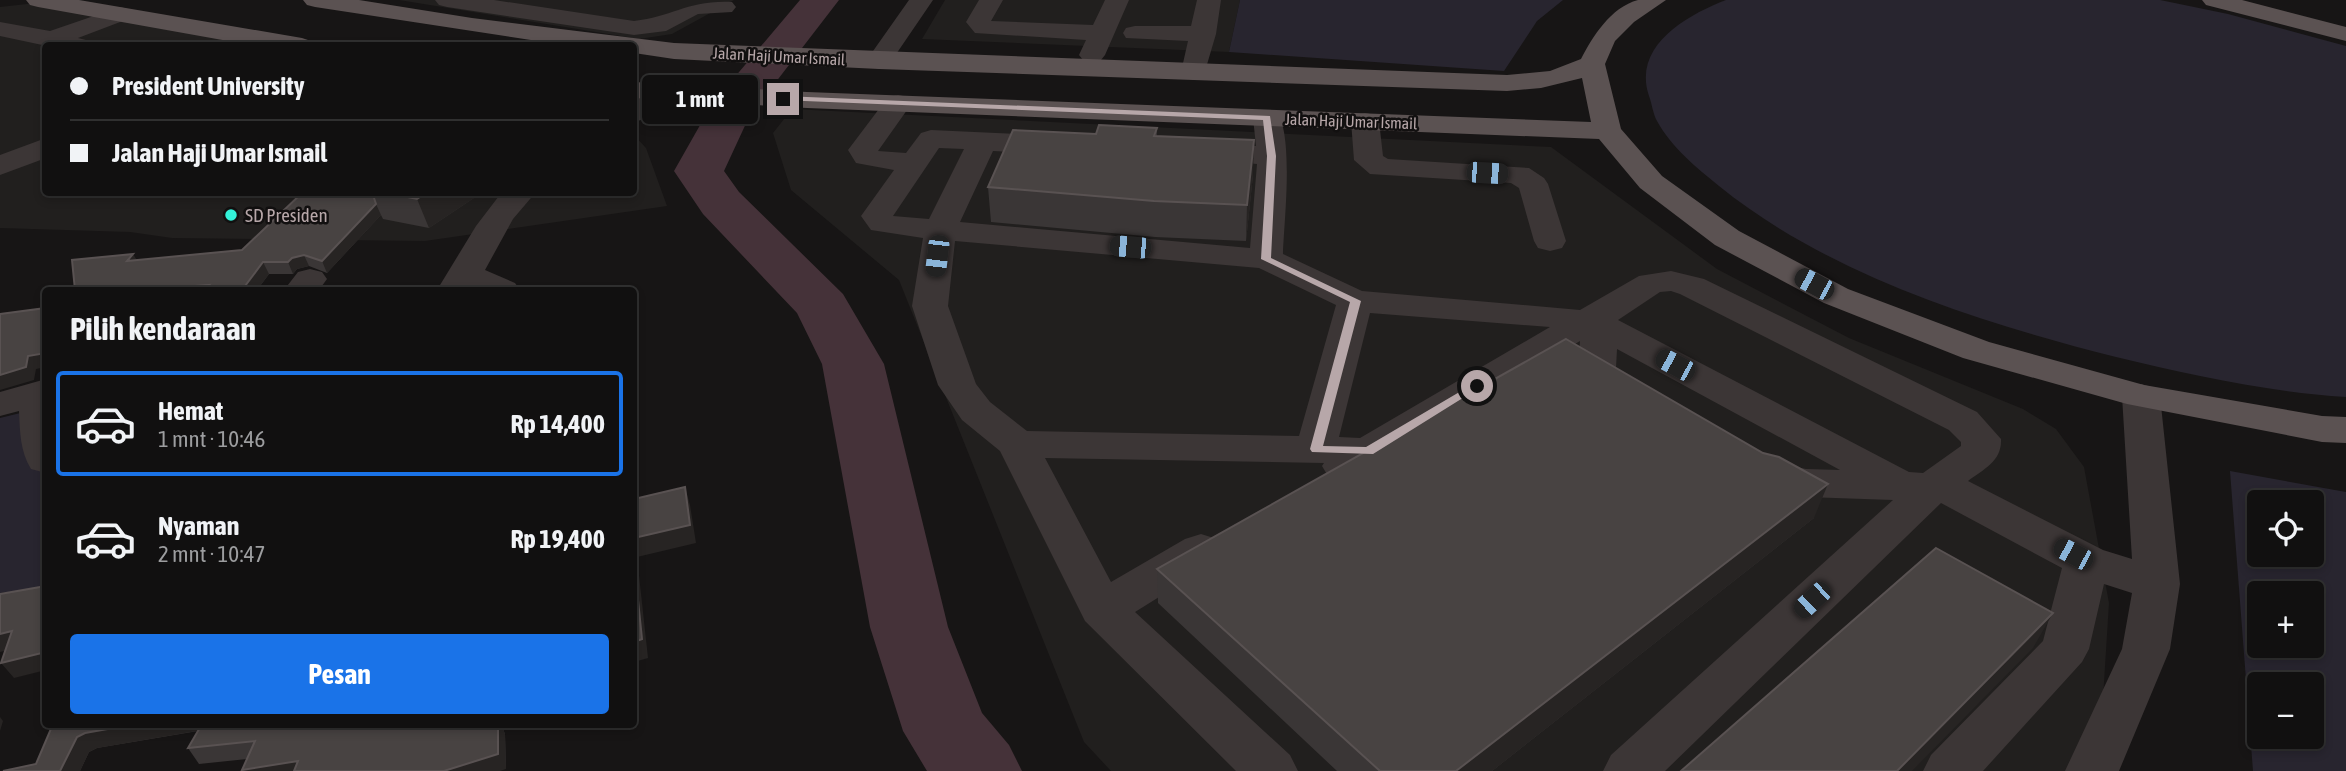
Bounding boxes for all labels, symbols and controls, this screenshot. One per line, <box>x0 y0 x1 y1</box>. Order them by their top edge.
street label: Jalan Haji Umar Ismail <box>712 44 846 69</box>
text: President University <box>112 71 304 101</box>
callout: 1 mnt <box>643 74 758 124</box>
route end <box>767 83 799 115</box>
text: 1 mnt <box>676 86 724 112</box>
street label: Jalan Haji Umar Ismail <box>1284 110 1418 133</box>
text: Jalan Haji Umar Ismail <box>112 138 327 168</box>
car <box>1466 161 1509 185</box>
place label: SD Presiden <box>245 204 328 226</box>
marker: SD Presiden <box>223 207 239 223</box>
car <box>925 234 950 278</box>
car <box>1109 235 1152 259</box>
car <box>1791 265 1838 303</box>
text: Pilih kendaraan <box>70 310 256 347</box>
car <box>1652 346 1699 384</box>
route start <box>1461 370 1493 402</box>
icon: car <box>74 392 137 455</box>
text: Hemat <box>158 396 223 426</box>
text: Rp 14,400 <box>510 409 605 439</box>
text: 1 mnt · 10:46 <box>158 426 265 452</box>
map controls <box>2247 490 2324 749</box>
button: locate <box>2247 490 2324 567</box>
icon: car <box>74 507 137 570</box>
text: Nyaman <box>158 511 239 541</box>
text: Rp 19,400 <box>510 524 605 554</box>
car <box>2050 535 2097 573</box>
text: 2 mnt · 10:47 <box>158 541 265 567</box>
car <box>1790 578 1835 622</box>
button: + <box>2247 581 2324 658</box>
button: Pesan <box>70 634 609 714</box>
button: − <box>2247 672 2324 749</box>

